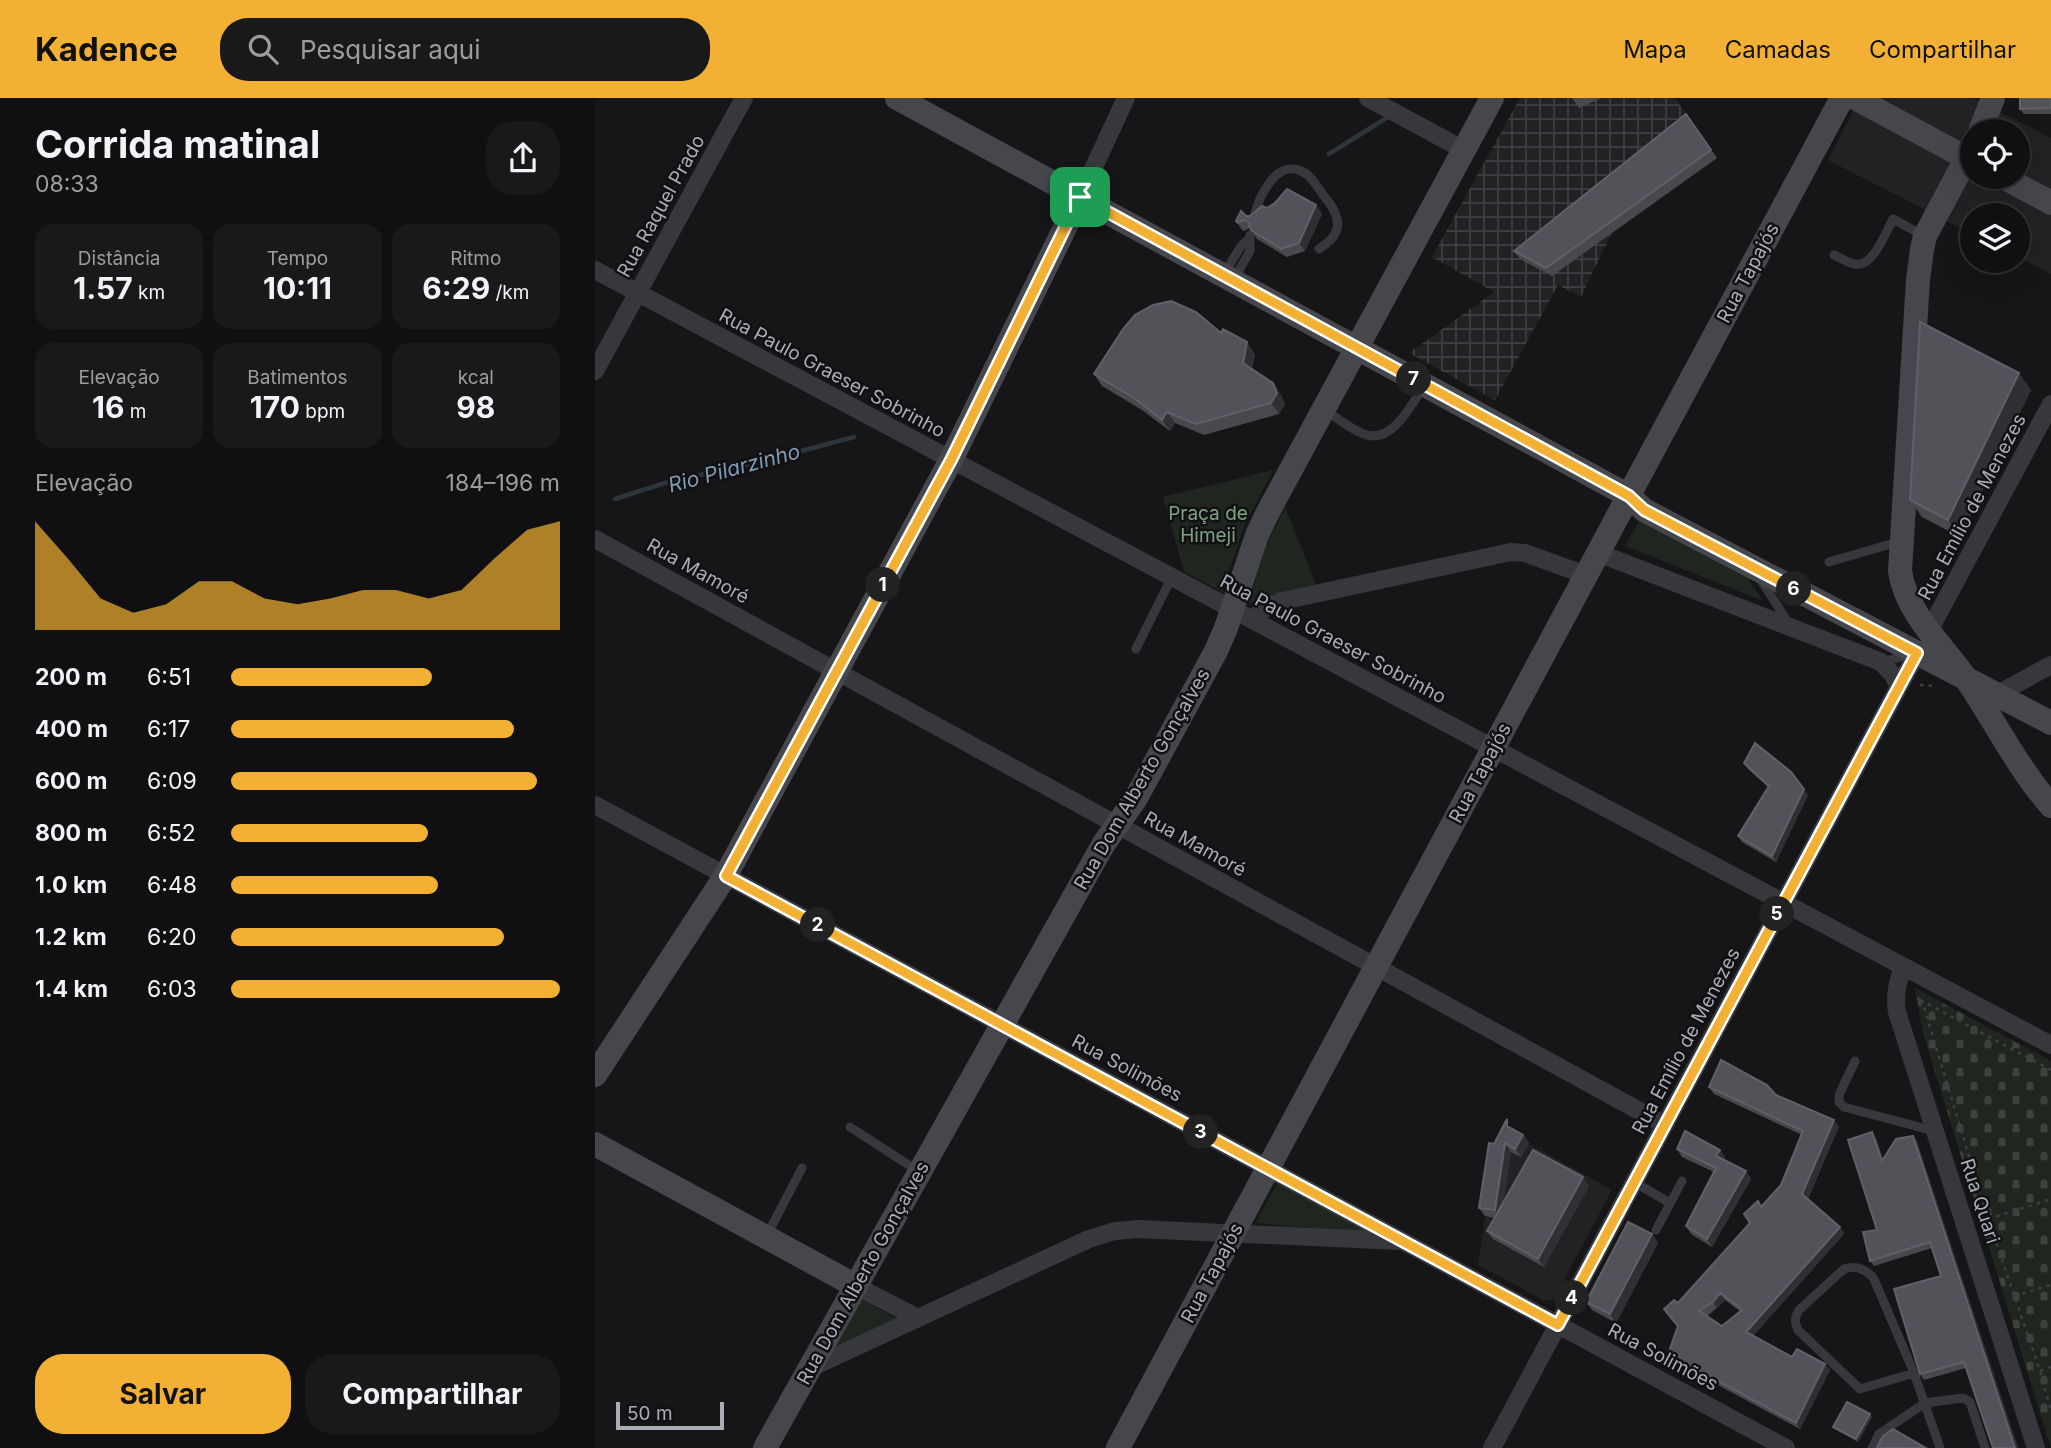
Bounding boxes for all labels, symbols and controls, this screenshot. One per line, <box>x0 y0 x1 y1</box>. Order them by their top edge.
search box <box>220 18 710 81</box>
text: Kadence <box>35 29 178 69</box>
icon: search <box>244 30 282 68</box>
text: Pesquisar aqui <box>300 34 481 65</box>
text: Mapa <box>1623 35 1687 64</box>
text: Camadas <box>1725 35 1831 64</box>
text: Compartilhar <box>1869 35 2016 64</box>
map controls <box>1960 119 2030 273</box>
button: locate <box>1960 119 2030 189</box>
text: Corrida matinal <box>35 121 320 167</box>
button: share <box>486 121 560 195</box>
street label: Rua Raquel Prado <box>612 131 710 281</box>
pin <box>1050 167 1110 227</box>
text: 08:33 <box>35 170 99 198</box>
icon: arrive <box>1061 178 1099 216</box>
button: layers <box>1960 203 2030 273</box>
street label: Rua Tapajós <box>1712 219 1784 327</box>
text: Distância <box>78 247 161 270</box>
text: Tempo <box>267 247 328 270</box>
text: Ritmo <box>450 247 501 270</box>
text: 1.57 <box>73 270 133 306</box>
text: 10:11 <box>263 270 332 306</box>
text: 6:29 <box>422 270 490 306</box>
text: km <box>133 281 165 304</box>
text: /km <box>490 281 529 304</box>
street label: Rua Paulo Graeser Sobrinho <box>715 304 949 442</box>
pin: 7 <box>1397 362 1431 396</box>
text: Elevação <box>79 366 160 389</box>
text: Batimentos <box>247 366 348 389</box>
text: kcal <box>458 366 494 389</box>
text: 7 <box>1408 367 1419 390</box>
text: 16 <box>92 389 124 425</box>
text: 170 <box>250 389 300 425</box>
text: 98 <box>456 389 495 425</box>
text: m <box>124 400 146 423</box>
text: bpm <box>300 400 345 423</box>
street label: Rua Emílio de Menezes <box>1913 410 2031 604</box>
water label: Rio Pilarzinho <box>665 438 803 498</box>
text: Elevação <box>35 469 133 497</box>
text: 184–196 m <box>446 469 560 497</box>
park label: Praça de Himeji <box>1168 502 1248 547</box>
street label: Rua Mamoré <box>643 533 753 609</box>
pin: 1 <box>865 568 901 602</box>
street label: Rua Paulo Graeser Sobrinho <box>1216 570 1450 708</box>
pin: 6 <box>1777 572 1811 606</box>
text: 1 <box>878 573 887 596</box>
text: 6 <box>1787 577 1800 600</box>
text: 200 m <box>35 663 107 691</box>
text: 6:51 <box>147 663 191 691</box>
street label: Rua Dom Alberto Gonçalves <box>1069 664 1215 894</box>
text: 400 m <box>35 715 108 743</box>
text: 6:17 <box>147 715 190 743</box>
street label: Rua Tapajós <box>1444 719 1516 827</box>
text: 600 m <box>35 767 107 795</box>
text: 6:09 <box>147 767 197 795</box>
street label: Rua Mamoré <box>1140 806 1250 882</box>
text: 800 m <box>35 819 107 847</box>
text: 6:52 <box>147 819 196 847</box>
text: 1.0 km <box>35 871 107 899</box>
text: 6:48 <box>147 871 197 899</box>
pin: 5 <box>1759 896 1795 932</box>
text: 5 <box>1770 902 1783 925</box>
pin: 2 <box>801 908 836 942</box>
text: 2 <box>812 913 823 936</box>
text: 1.2 km <box>35 923 107 951</box>
text: 6:20 <box>147 923 196 951</box>
street label: Rua Emílio de Menezes <box>1627 944 1745 1138</box>
text: 1.4 km <box>35 975 108 1003</box>
text: 6:03 <box>147 975 197 1003</box>
street label: Rua Solimões <box>1068 1029 1186 1107</box>
pin: 3 <box>1183 1114 1219 1150</box>
text: 3 <box>1194 1120 1207 1143</box>
street label: Rua Quari <box>1955 1156 2005 1246</box>
street label: Rua Dom Alberto Gonçalves <box>792 1157 934 1389</box>
street label: Rua Tapajós <box>1176 1219 1248 1327</box>
pin: 4 <box>1555 1280 1590 1316</box>
text: 4 <box>1565 1286 1578 1309</box>
street label: Rua Solimões <box>1604 1318 1722 1396</box>
button: Salvar <box>35 1354 291 1434</box>
button: Compartilhar <box>305 1354 560 1434</box>
scale bar <box>616 1399 725 1431</box>
text: 50 m <box>627 1402 673 1425</box>

